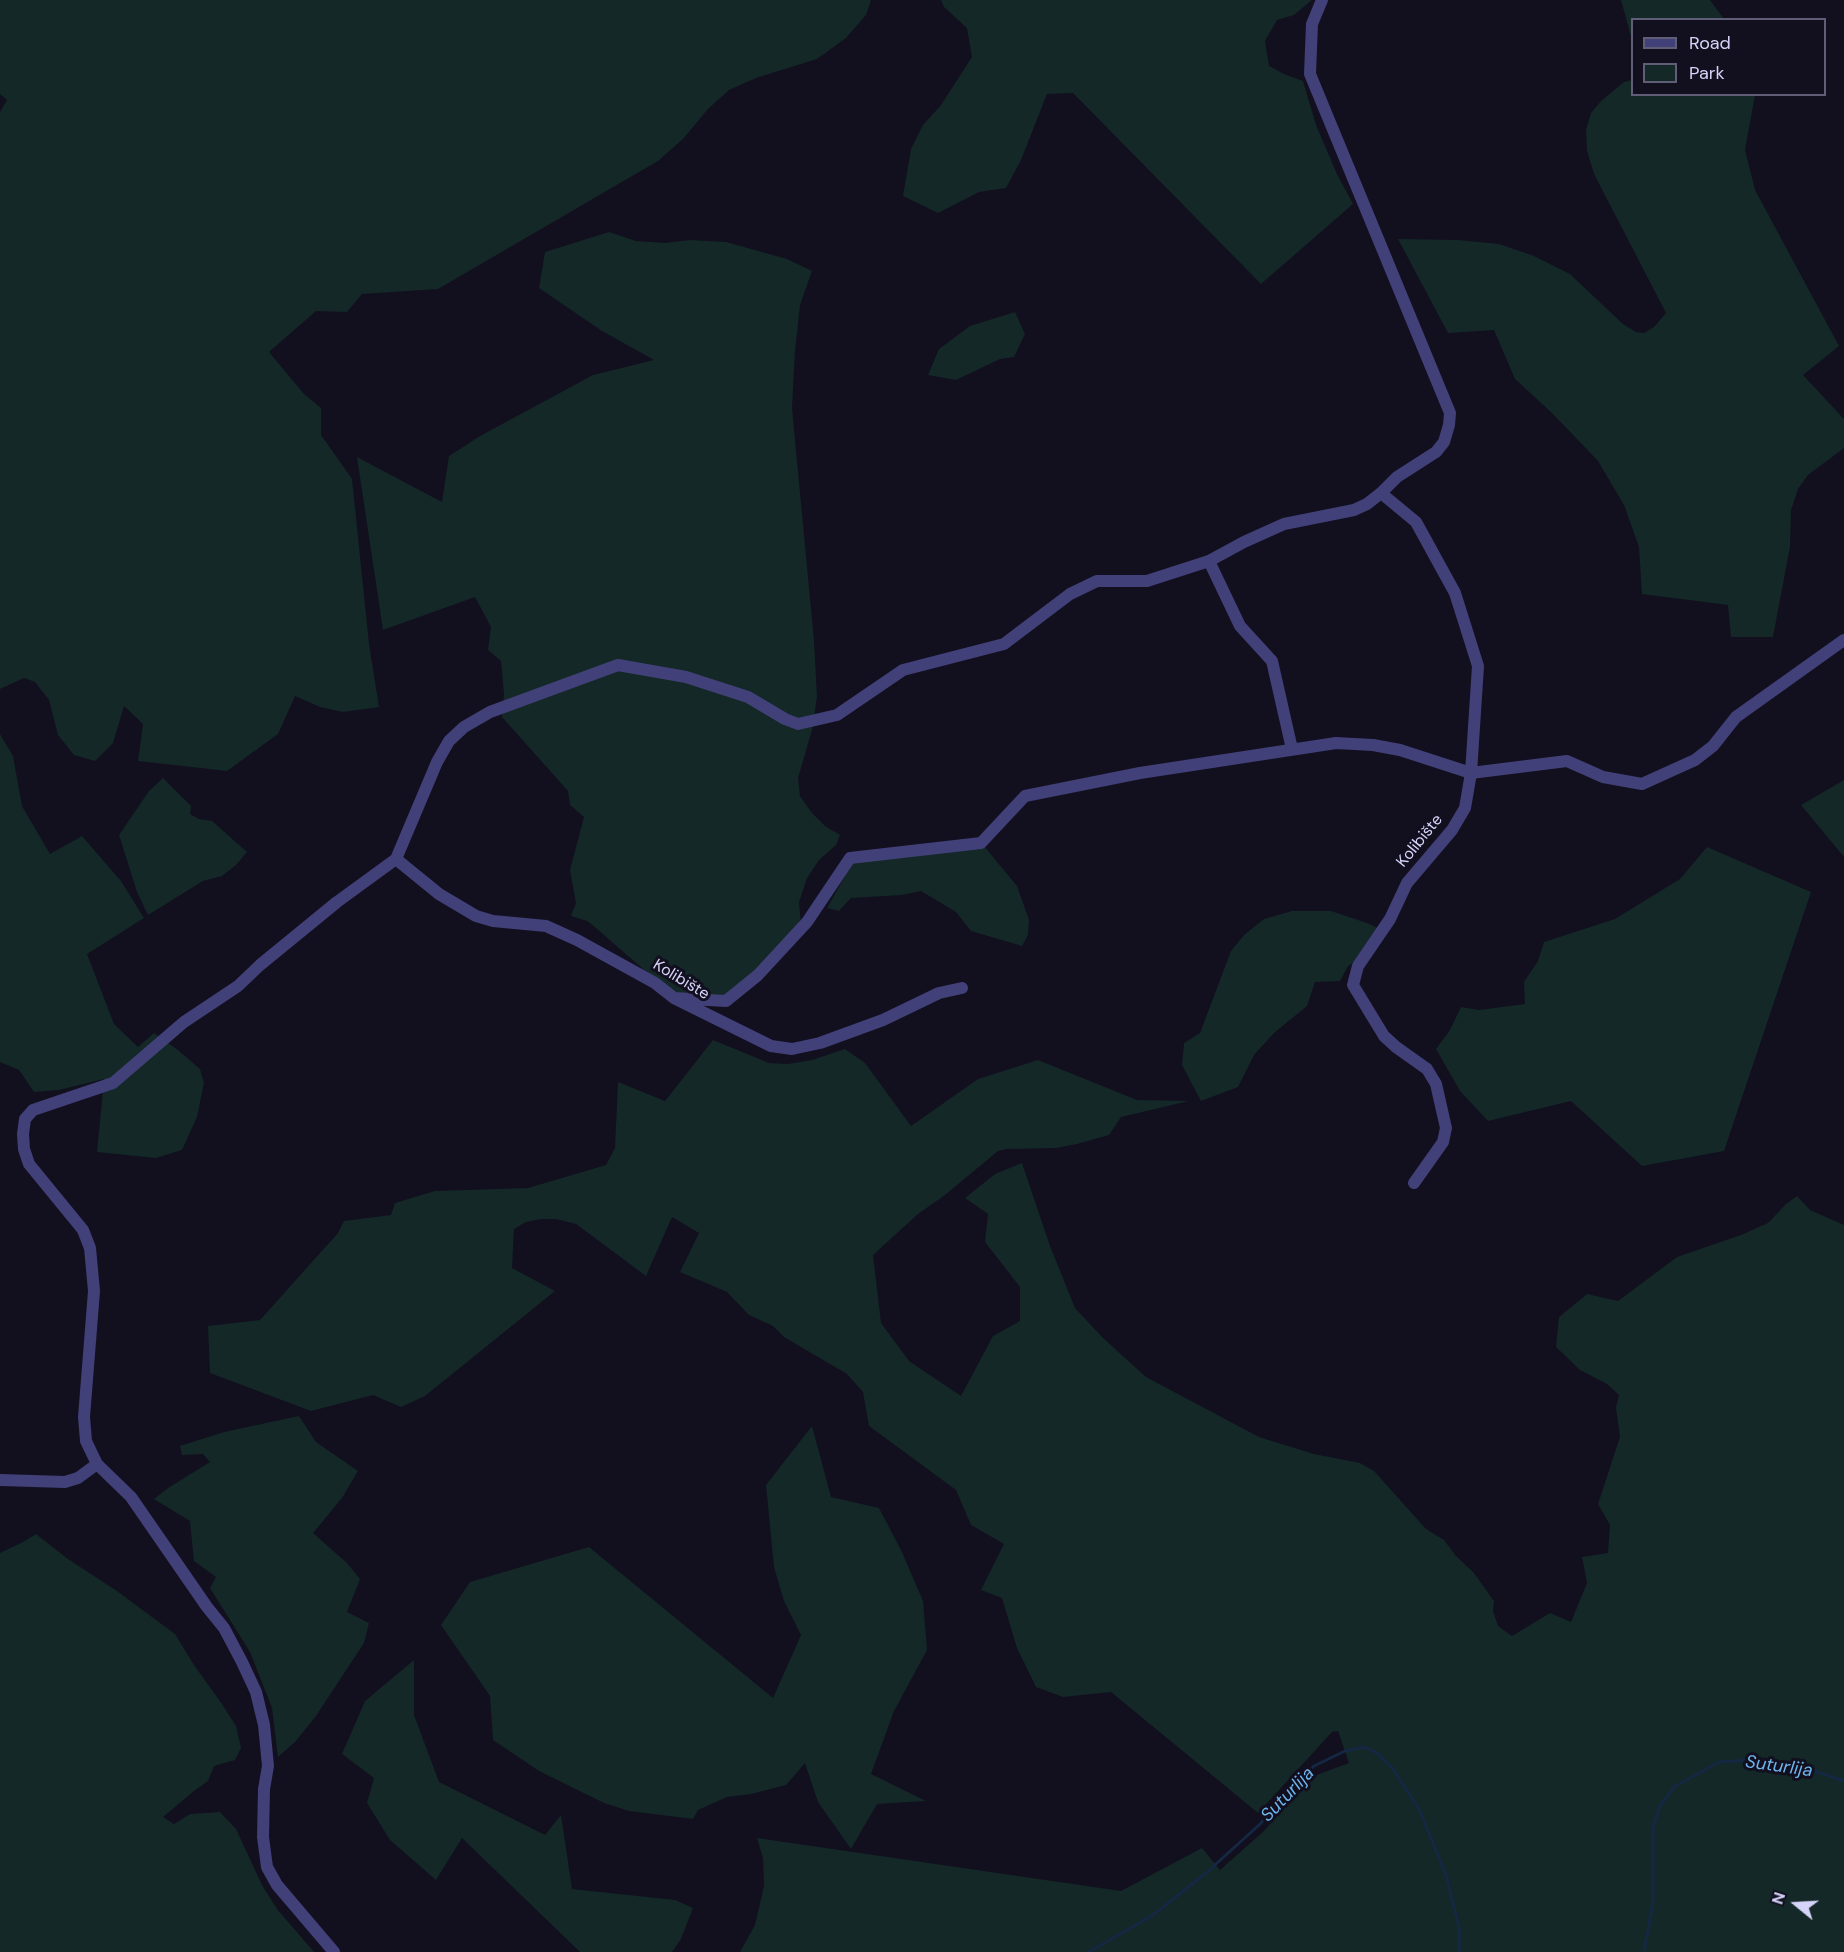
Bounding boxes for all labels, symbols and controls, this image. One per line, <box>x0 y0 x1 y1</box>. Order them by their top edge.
legend <box>1631 18 1826 96</box>
text: Road <box>1689 31 1731 55</box>
text: Park <box>1689 61 1725 85</box>
street label: Kolibište <box>1393 811 1447 871</box>
street label: Kolibište <box>649 956 713 1004</box>
water label: Suturlija <box>1744 1752 1814 1782</box>
water label: Suturlija <box>1257 1763 1319 1827</box>
north arrow <box>1766 1874 1826 1934</box>
text: N <box>1767 1889 1790 1907</box>

